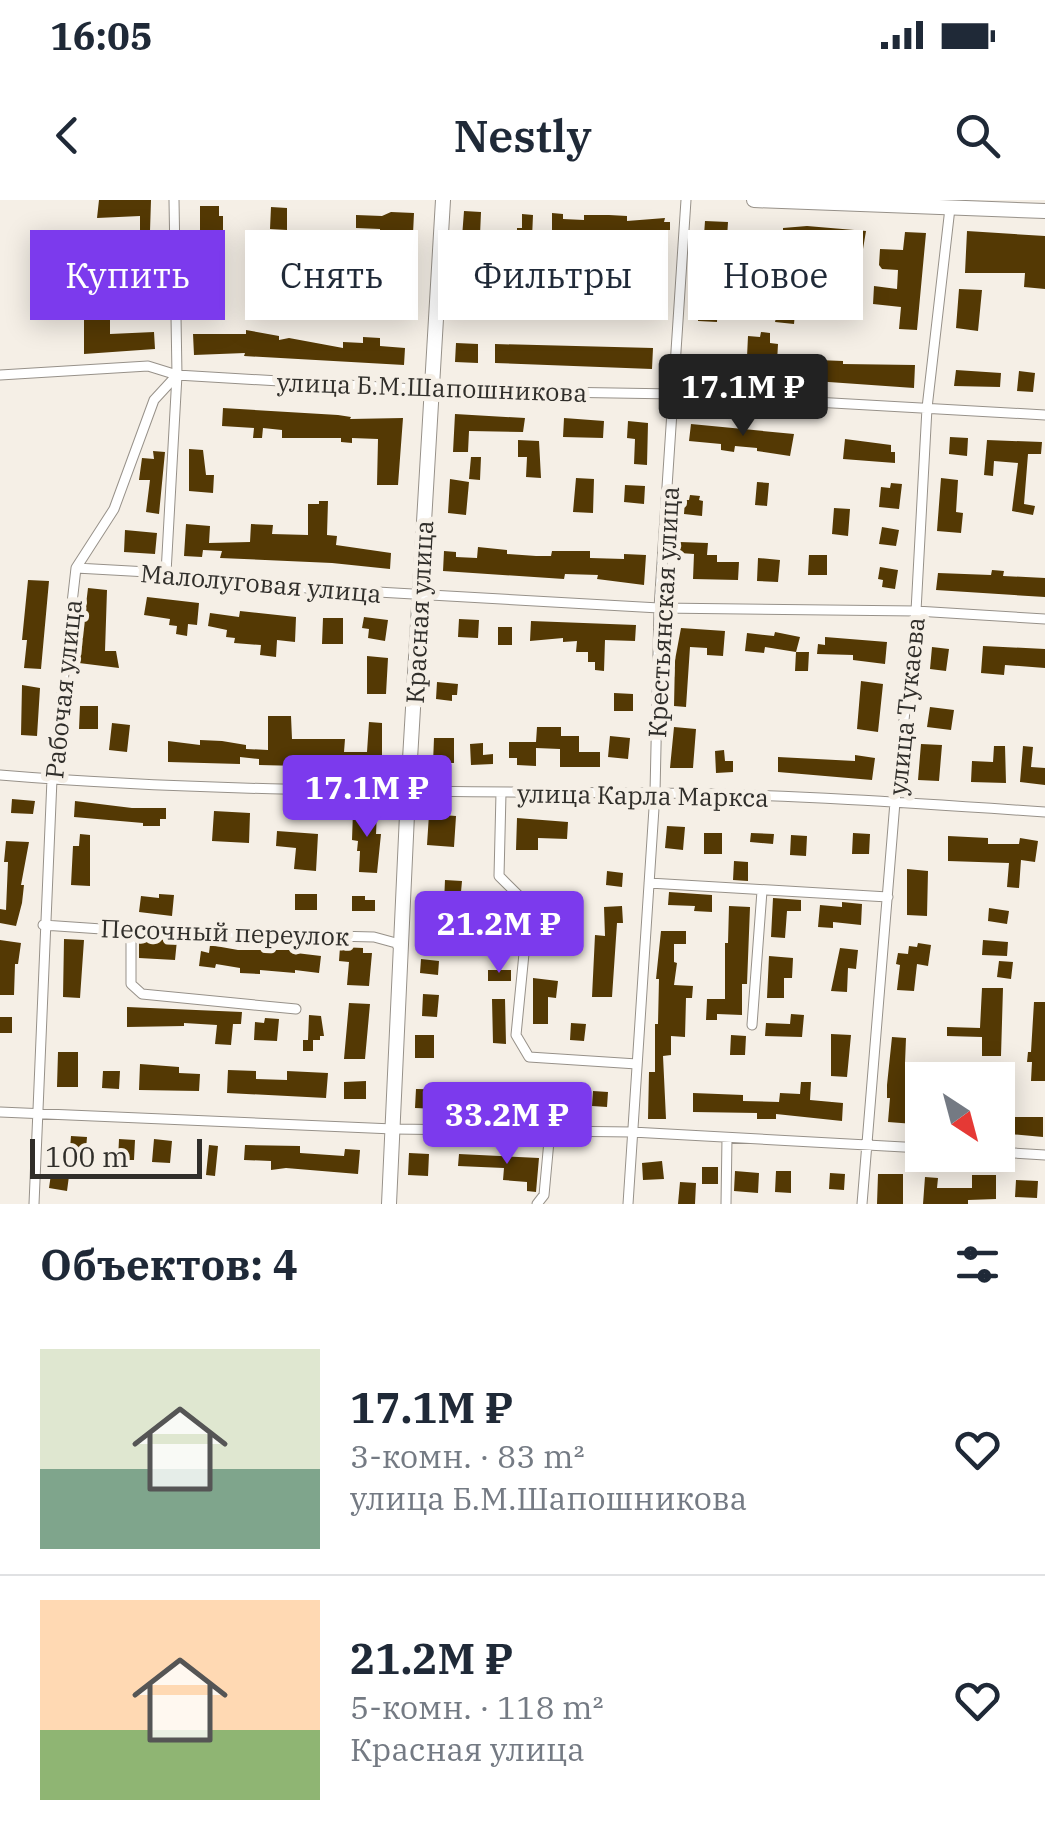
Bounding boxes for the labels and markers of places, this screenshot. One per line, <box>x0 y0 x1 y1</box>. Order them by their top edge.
pin: 17.1M ₽ <box>651 354 835 439</box>
pin: 17.1M ₽ <box>275 755 459 840</box>
pin: 21.2M ₽ <box>407 891 591 976</box>
pin: 33.2M ₽ <box>415 1082 599 1167</box>

